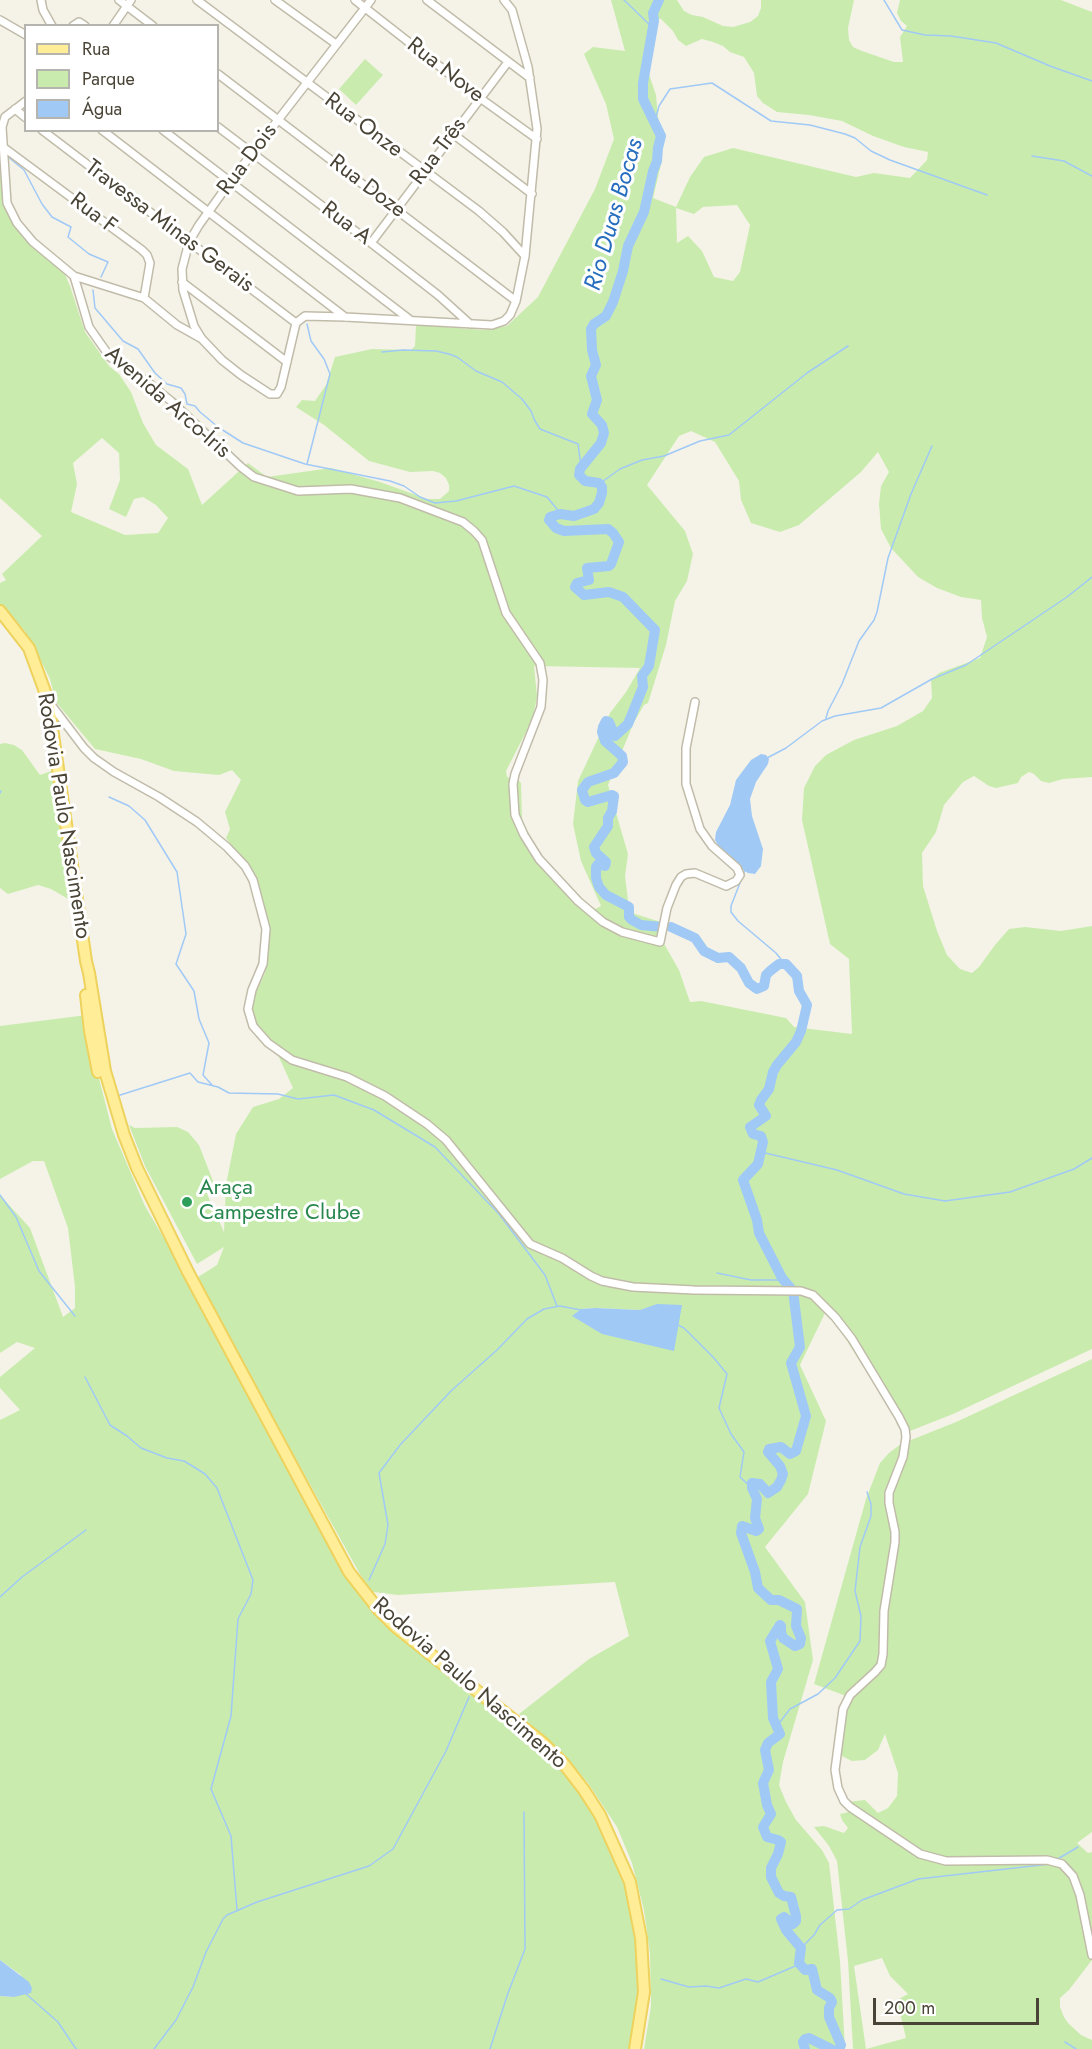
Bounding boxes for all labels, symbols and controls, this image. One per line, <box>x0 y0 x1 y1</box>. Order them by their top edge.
legend <box>24 24 219 132</box>
street label: Rua Nove <box>401 33 489 109</box>
text: Rua <box>82 36 110 62</box>
text: Parque <box>82 66 135 92</box>
street label: Rua Onze <box>319 88 407 164</box>
text: Água <box>82 96 122 122</box>
street label: Rua Três <box>405 113 473 191</box>
street label: Rua Dois <box>213 119 283 201</box>
water label: Rio Duas Bocas <box>580 136 650 294</box>
street label: Rua Doze <box>324 150 410 224</box>
street label: Travessa Minas Gerais <box>79 155 259 299</box>
street label: Rua F <box>64 188 122 240</box>
street label: Rua A <box>316 197 376 251</box>
street label: Avenida Arco-Íris <box>99 341 235 465</box>
street label: Rodovia Paulo Nascimento <box>31 691 95 941</box>
place label: Araça Campestre Clube <box>199 1176 361 1228</box>
marker: Araça Campestre Clube <box>180 1195 194 1209</box>
street label: Rodovia Paulo Nascimento <box>367 1593 571 1775</box>
scale bar <box>876 1986 1042 2024</box>
text: 200 m <box>884 1995 935 2021</box>

